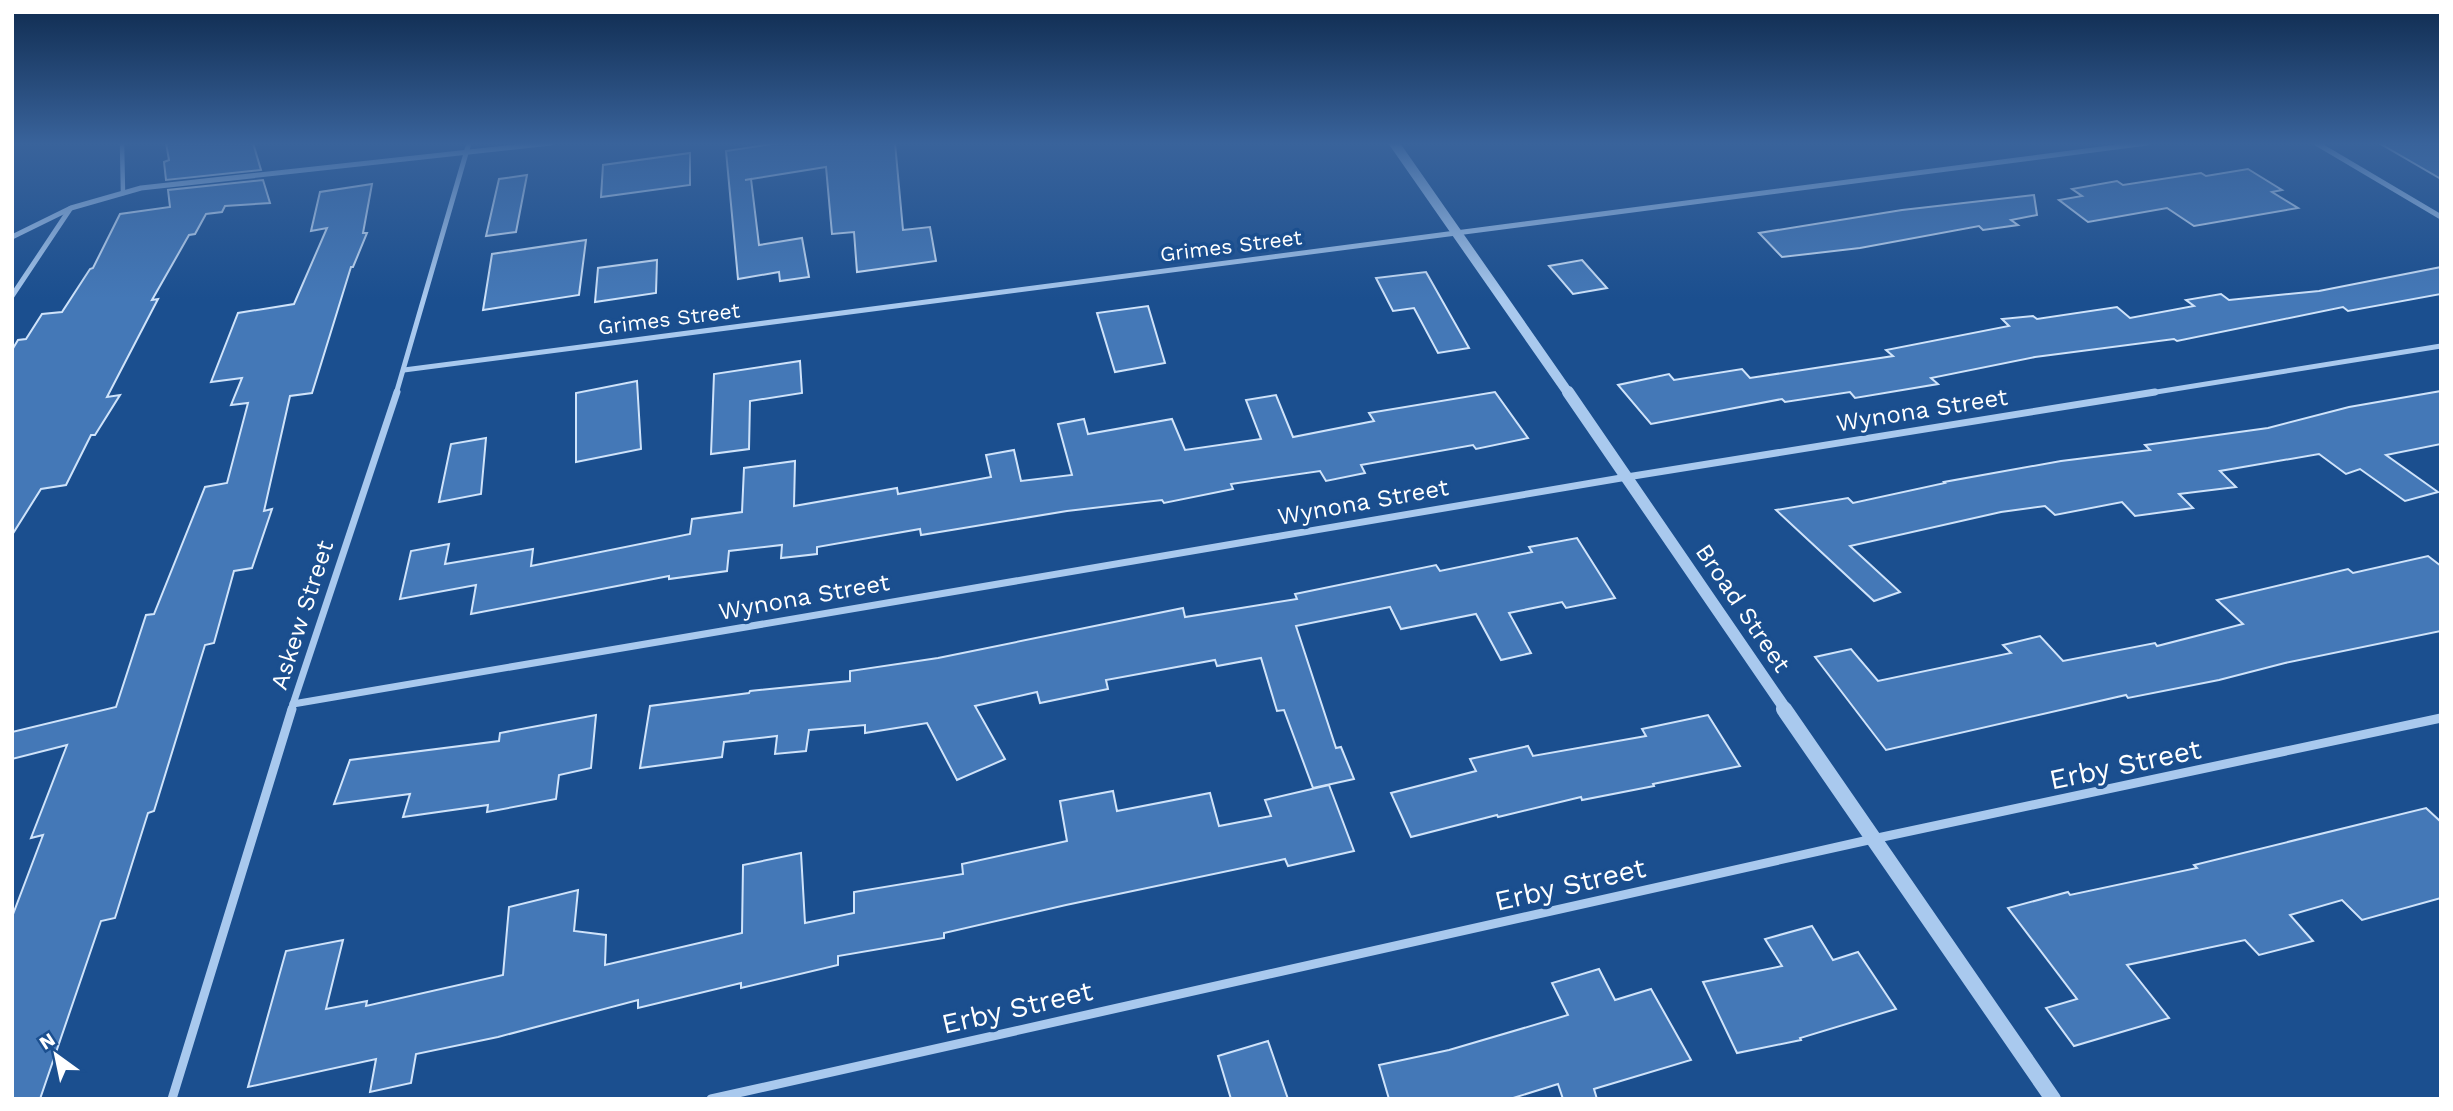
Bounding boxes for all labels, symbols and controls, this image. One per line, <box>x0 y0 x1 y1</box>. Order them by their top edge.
street label: Grimes Street <box>1158 224 1304 267</box>
street label: Grimes Street <box>596 297 742 340</box>
street label: Wynona Street <box>1834 383 2010 437</box>
street label: Wynona Street <box>1275 473 1451 531</box>
street label: Askew Street <box>265 537 339 693</box>
street label: Broad Street <box>1690 539 1796 677</box>
street label: Wynona Street <box>716 568 892 626</box>
street label: Erby Street <box>2046 732 2204 797</box>
street label: Erby Street <box>1491 851 1649 918</box>
street label: Erby Street <box>938 974 1096 1041</box>
north arrow <box>21 1020 91 1090</box>
text: N <box>35 1028 59 1055</box>

